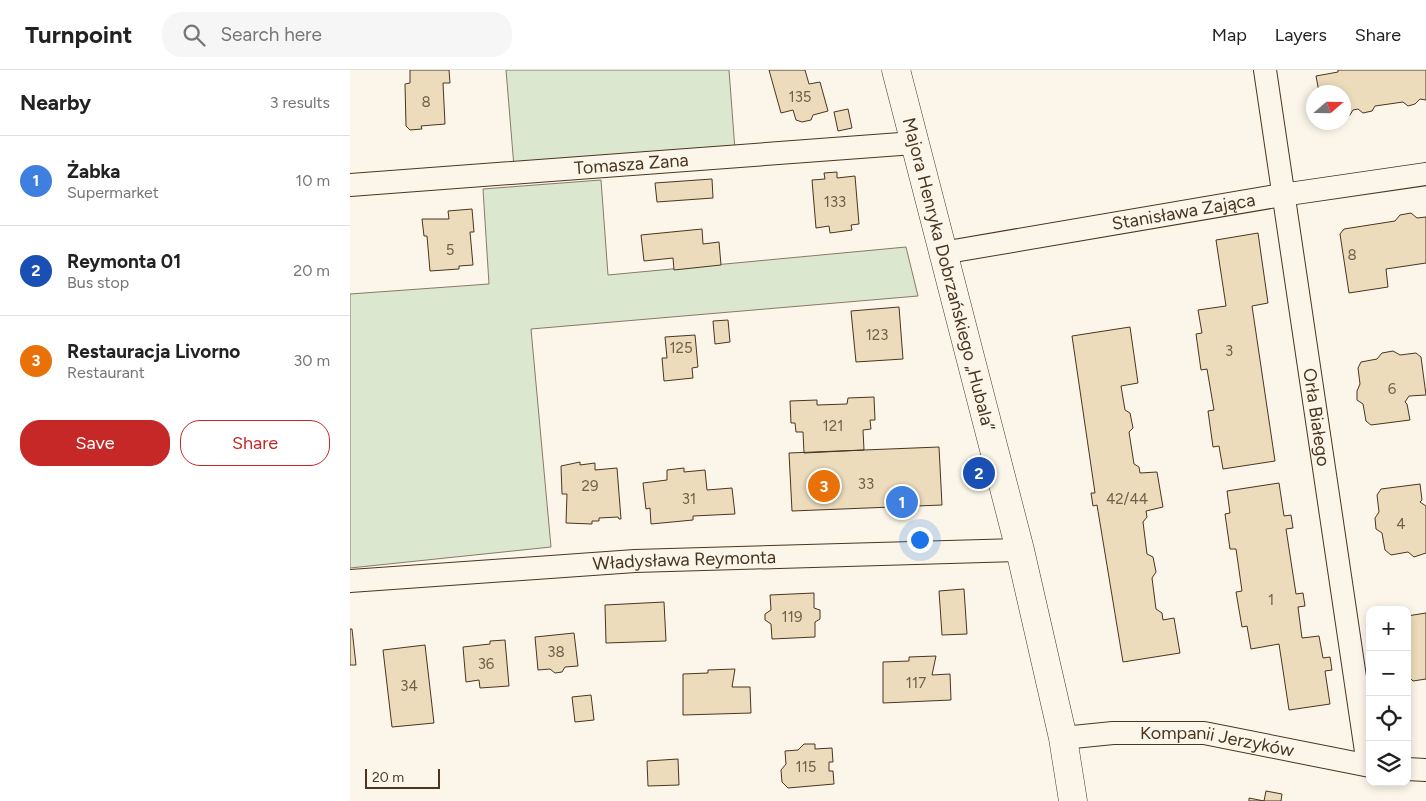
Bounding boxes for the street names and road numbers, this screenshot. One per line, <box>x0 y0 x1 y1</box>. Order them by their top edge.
street label: Majora Henryka Dobrzańskiego „Hubala” <box>898 115 1000 433</box>
street label: Tomasza Zana <box>573 149 689 179</box>
street label: Stanisława Zająca <box>1110 189 1257 235</box>
street label: Orła Białego <box>1298 367 1335 468</box>
street label: Władysława Reymonta <box>592 546 776 575</box>
street label: Kompanii Jerzyków <box>1140 722 1296 762</box>

